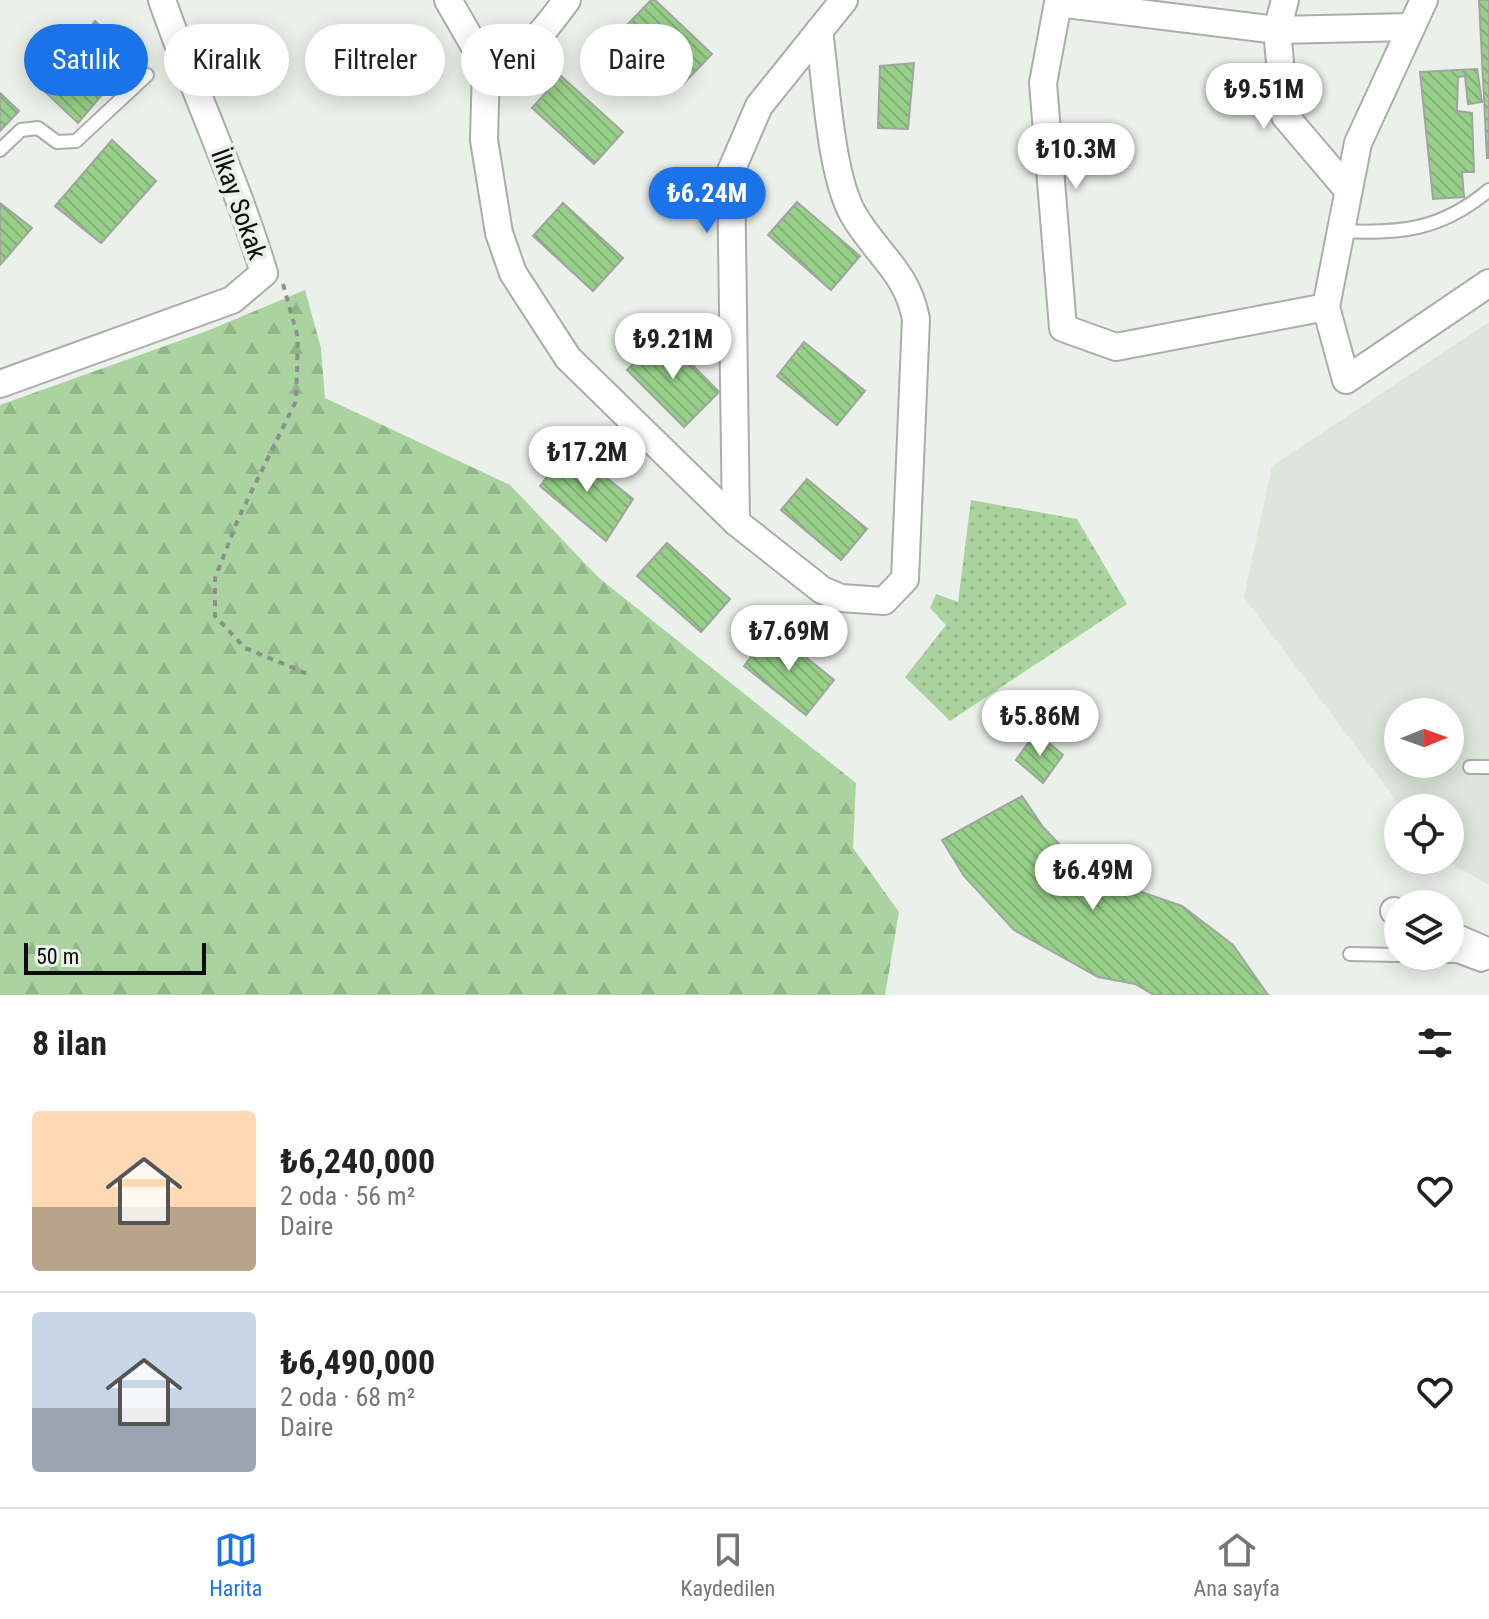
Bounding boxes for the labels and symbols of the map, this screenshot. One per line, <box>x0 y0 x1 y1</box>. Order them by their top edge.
pin: ₺9.51M <box>1199 63 1329 131</box>
pin: ₺10.3M <box>1011 123 1141 191</box>
street label: İlkay Sokak <box>205 145 273 264</box>
pin: ₺6.24M <box>642 167 772 235</box>
pin: ₺9.21M <box>608 313 738 381</box>
pin: ₺17.2M <box>522 426 652 494</box>
pin: ₺7.69M <box>724 605 854 673</box>
pin: ₺5.86M <box>975 690 1105 758</box>
north arrow <box>1384 698 1464 778</box>
pin: ₺6.49M <box>1028 844 1158 912</box>
scale bar <box>24 939 206 975</box>

